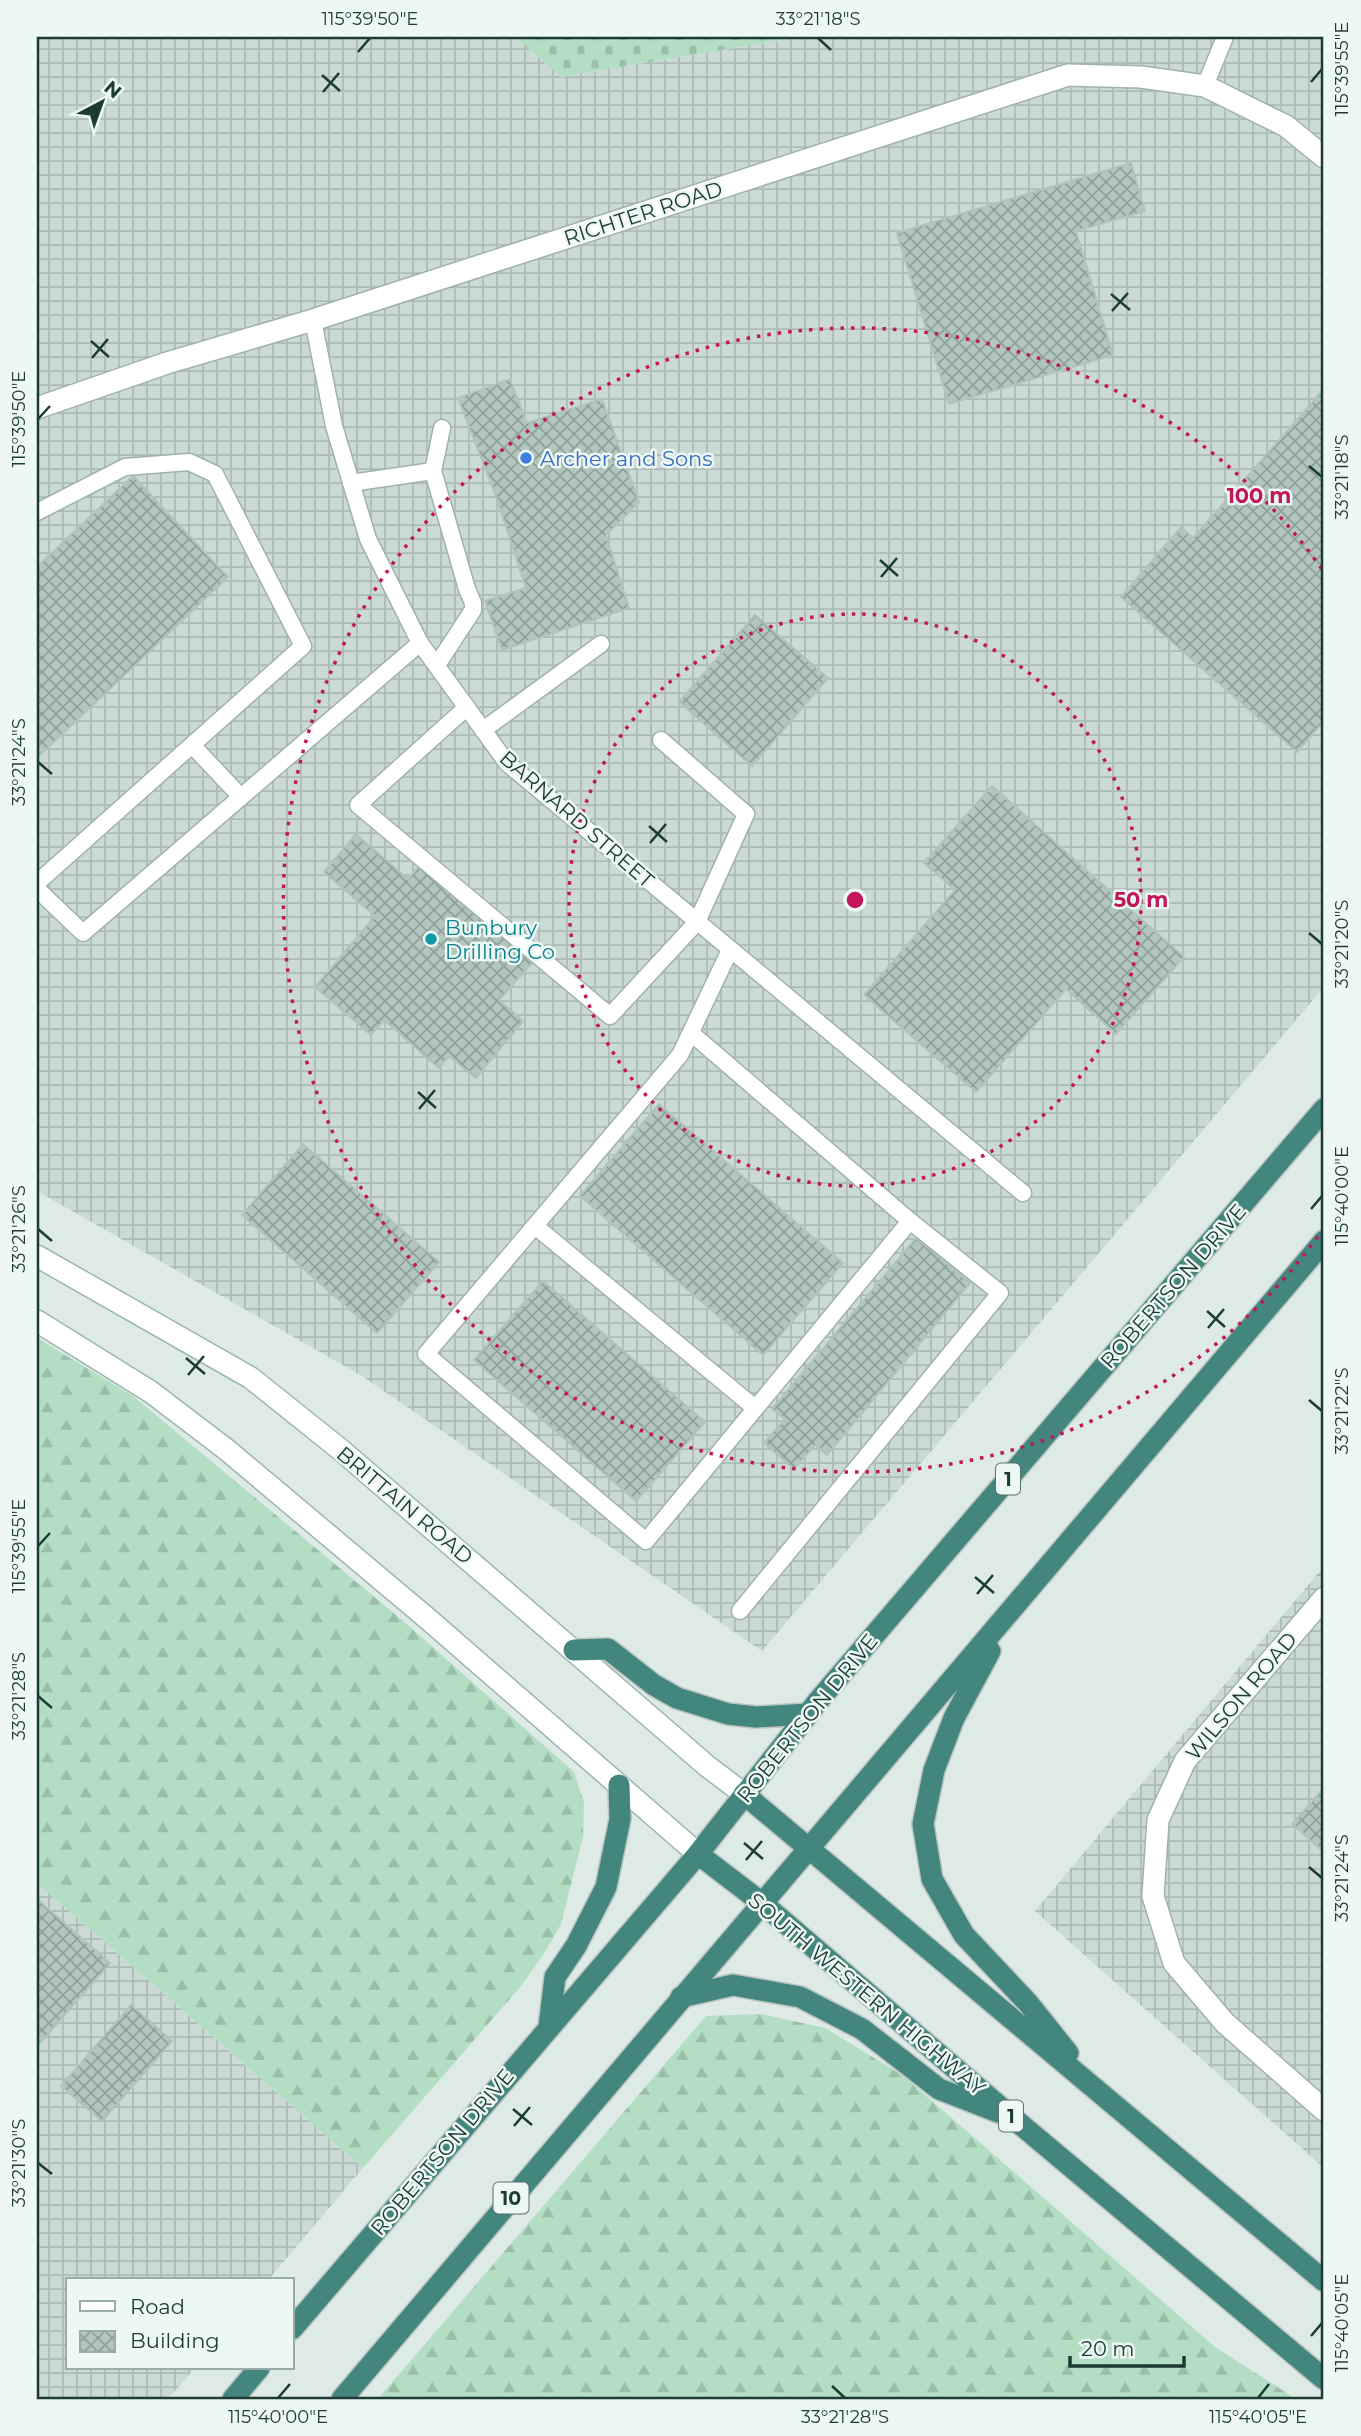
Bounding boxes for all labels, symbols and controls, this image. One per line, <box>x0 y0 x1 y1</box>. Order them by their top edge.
text: 115°39'50"E <box>322 8 418 30</box>
text: 33°21'18"S <box>775 8 861 30</box>
text: 115°39'55"E <box>1331 22 1353 116</box>
north arrow <box>66 66 136 136</box>
text: N <box>99 76 126 103</box>
street label: RICHTER ROAD <box>561 176 725 250</box>
text: 115°39'50"E <box>8 371 30 467</box>
text: 33°21'18"S <box>1331 434 1353 520</box>
place label: Archer and Sons <box>540 446 713 471</box>
marker: Archer and Sons <box>518 450 534 466</box>
text: 100 m <box>1227 483 1291 508</box>
text: 33°21'24"S <box>8 718 30 806</box>
street label: BARNARD STREET <box>495 745 659 893</box>
text: 50 m <box>1114 887 1168 912</box>
centre of rings <box>843 888 867 912</box>
text: 33°21'20"S <box>1331 900 1353 988</box>
place label: Bunbury Drilling Co <box>445 915 555 964</box>
marker: Bunbury Drilling Co <box>423 931 439 947</box>
text: 115°40'00"E <box>1331 1146 1353 1246</box>
text: 33°21'26"S <box>8 1185 30 1273</box>
street label: ROBERTSON DRIVE <box>1095 1199 1251 1373</box>
text: 33°21'22"S <box>1331 1367 1353 1455</box>
street label: BRITTAIN ROAD <box>332 1441 478 1569</box>
road number: 1 <box>996 1464 1020 1494</box>
text: 115°39'55"E <box>8 1499 30 1593</box>
street label: WILSON ROAD <box>1180 1627 1302 1765</box>
street label: ROBERTSON DRIVE <box>731 1629 883 1807</box>
text: 33°21'28"S <box>8 1652 30 1740</box>
text: 33°21'24"S <box>1331 1834 1353 1922</box>
street label: SOUTH WESTERN HIGHWAY <box>743 1888 991 2101</box>
street label: ROBERTSON DRIVE <box>365 2064 519 2240</box>
road number: 1 <box>999 2100 1023 2132</box>
text: 33°21'30"S <box>8 2119 30 2207</box>
road number: 10 <box>494 2182 528 2214</box>
text: 115°40'05"E <box>1331 2274 1353 2372</box>
legend <box>66 2278 294 2370</box>
text: Road <box>130 2294 185 2319</box>
scale bar <box>1070 2324 1184 2368</box>
text: Building <box>130 2328 220 2353</box>
text: 20 m <box>1081 2336 1135 2361</box>
text: 115°40'00"E <box>228 2406 328 2428</box>
text: 33°21'28"S <box>801 2406 889 2428</box>
text: 115°40'05"E <box>1209 2406 1307 2428</box>

